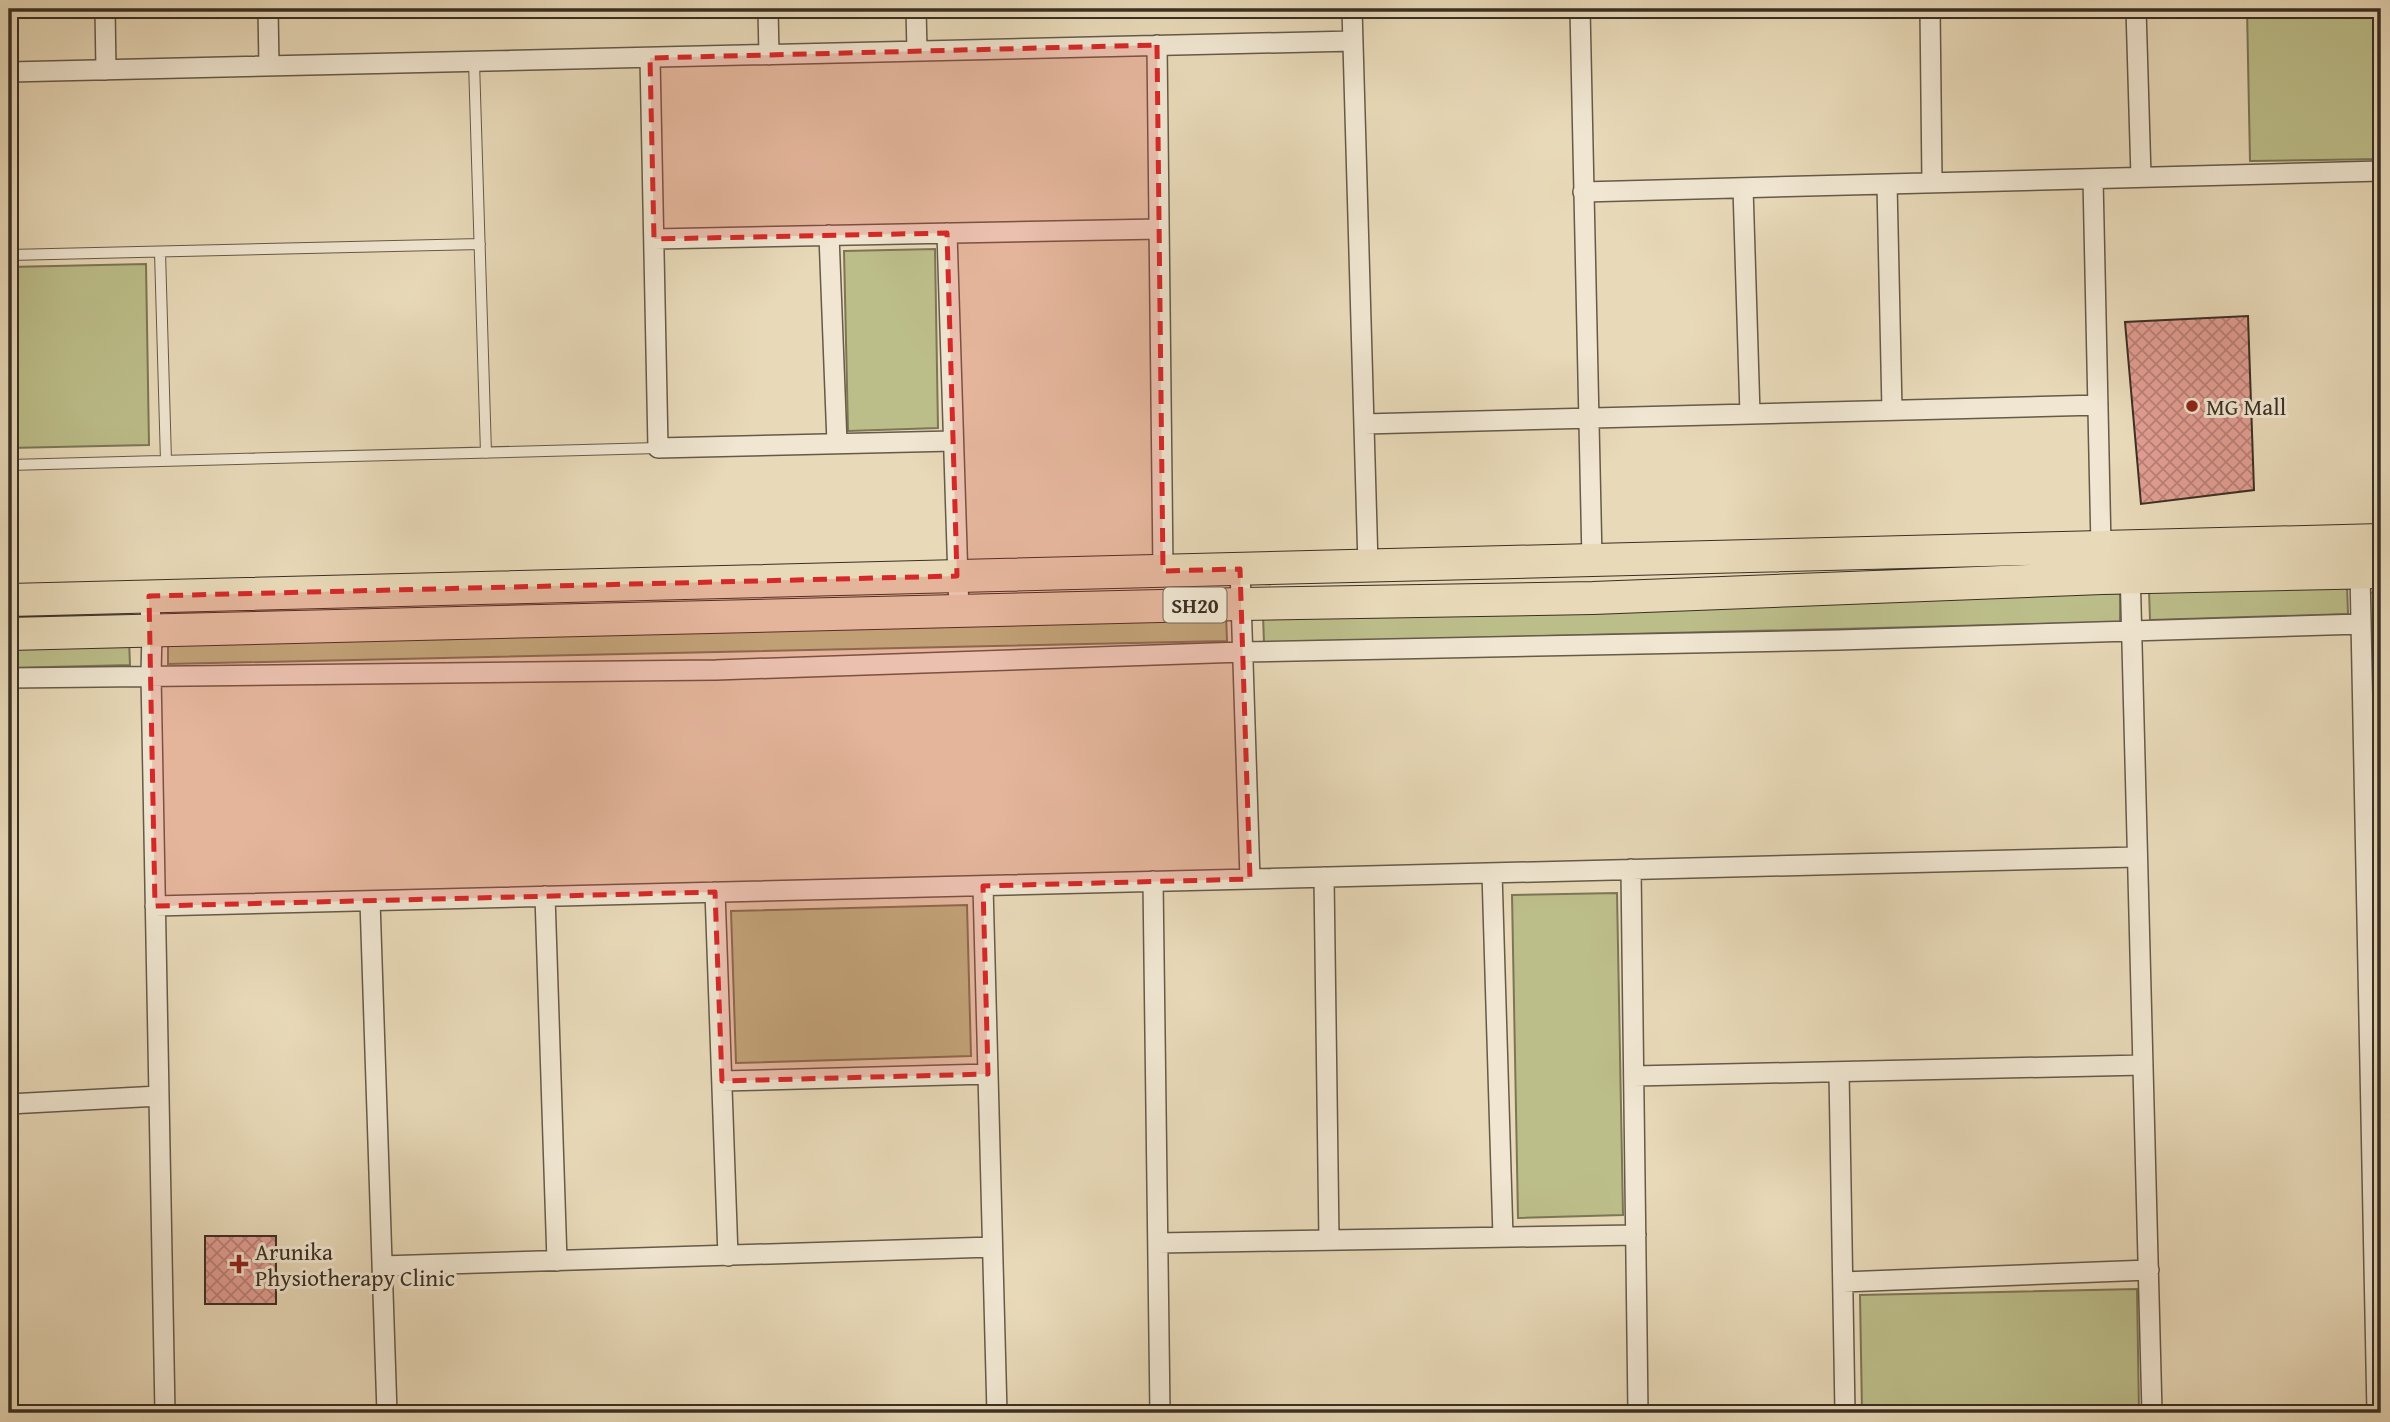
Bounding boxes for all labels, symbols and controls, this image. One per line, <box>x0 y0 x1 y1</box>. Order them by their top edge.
place label: MG Mall <box>2206 390 2286 423</box>
marker: MG Mall <box>2184 398 2200 414</box>
road number: SH20 <box>1164 588 1226 622</box>
place label: Arunika Physiotherapy Clinic <box>255 1235 455 1294</box>
marker: Arunika Physiotherapy Clinic <box>229 1254 249 1274</box>

